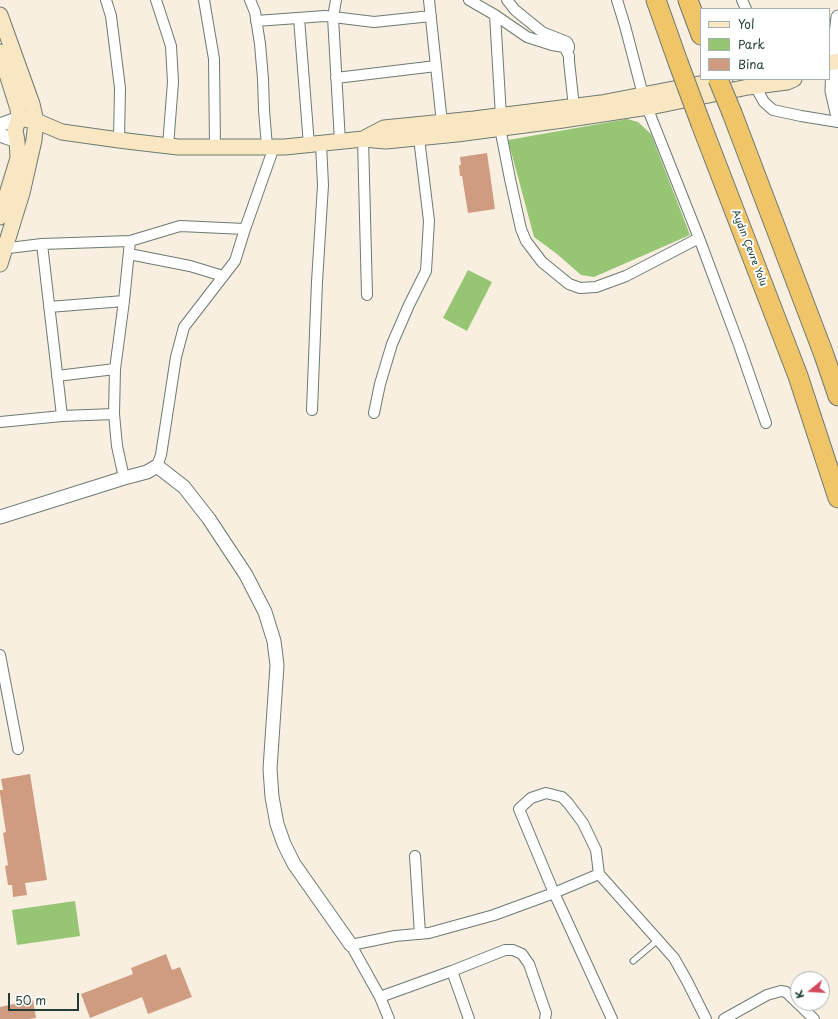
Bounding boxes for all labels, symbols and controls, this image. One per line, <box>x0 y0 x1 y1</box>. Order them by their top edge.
legend <box>700 8 830 80</box>
text: Yol <box>738 15 754 33</box>
text: Park <box>738 35 765 53</box>
text: Bina <box>738 55 764 73</box>
street label: Aydın Çevre Yolu <box>729 208 769 288</box>
north arrow <box>790 971 830 1011</box>
scale bar <box>10 985 81 1011</box>
text: K <box>790 988 808 1001</box>
text: 50 m <box>15 991 46 1009</box>

